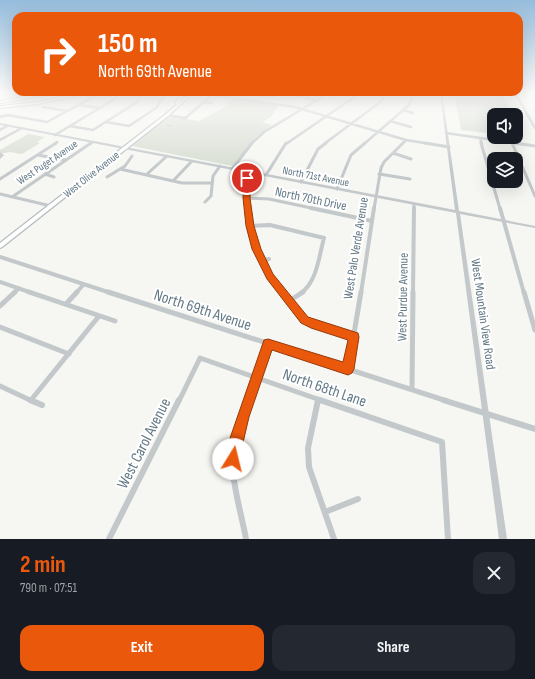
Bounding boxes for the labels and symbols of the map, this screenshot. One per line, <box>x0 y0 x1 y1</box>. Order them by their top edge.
street label: West Puget Avenue <box>14 137 80 187</box>
street label: West Olive Avenue <box>61 149 122 200</box>
pin <box>230 161 264 195</box>
street label: North 71st Avenue <box>282 164 350 189</box>
street label: North 70th Drive <box>274 184 348 214</box>
street label: West Palo Verde Avenue <box>340 196 372 300</box>
street label: West Purdue Avenue <box>394 253 412 341</box>
street label: West Mountain View Road <box>467 258 499 371</box>
street label: North 69th Avenue <box>151 286 254 335</box>
street label: North 68th Lane <box>280 365 369 412</box>
street label: West Carol Avenue <box>113 395 175 492</box>
position arrow <box>212 438 254 480</box>

